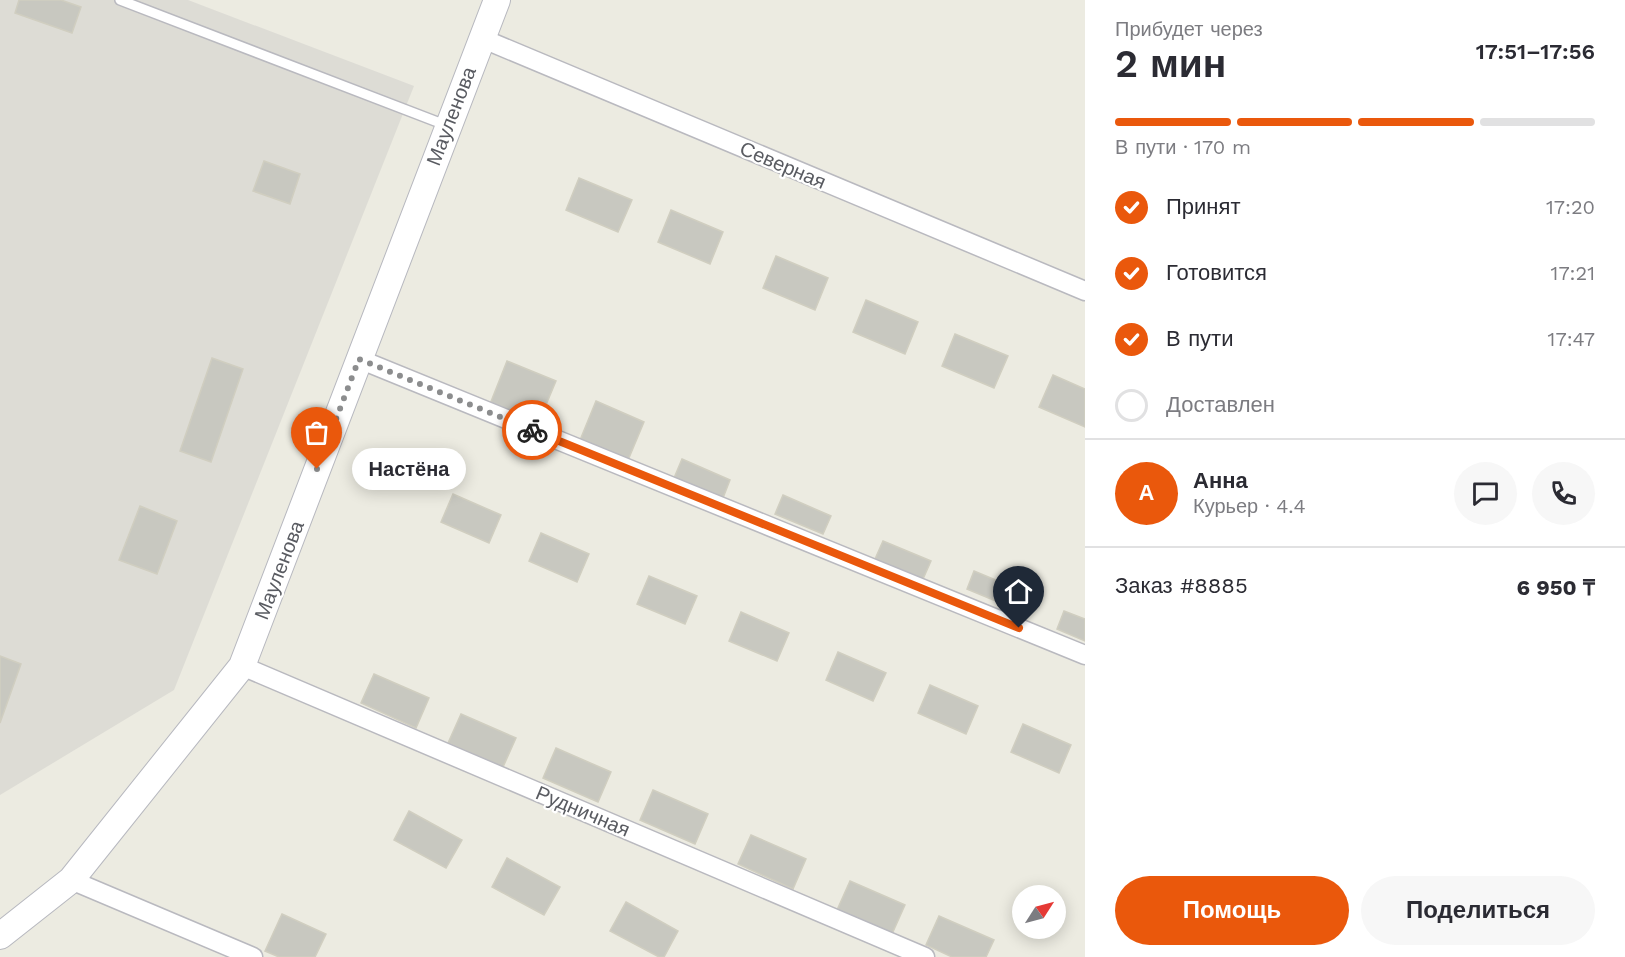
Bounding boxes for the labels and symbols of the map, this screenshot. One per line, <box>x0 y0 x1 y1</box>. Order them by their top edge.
street label: Мауленова <box>421 62 481 169</box>
street label: Северная <box>736 136 830 194</box>
courier <box>502 400 562 460</box>
pin <box>291 407 342 469</box>
callout: Настёна <box>353 448 467 490</box>
street label: Мауленова <box>249 516 309 623</box>
pin <box>993 566 1044 628</box>
street label: Рудничная <box>532 780 634 842</box>
north arrow <box>1012 885 1066 939</box>

